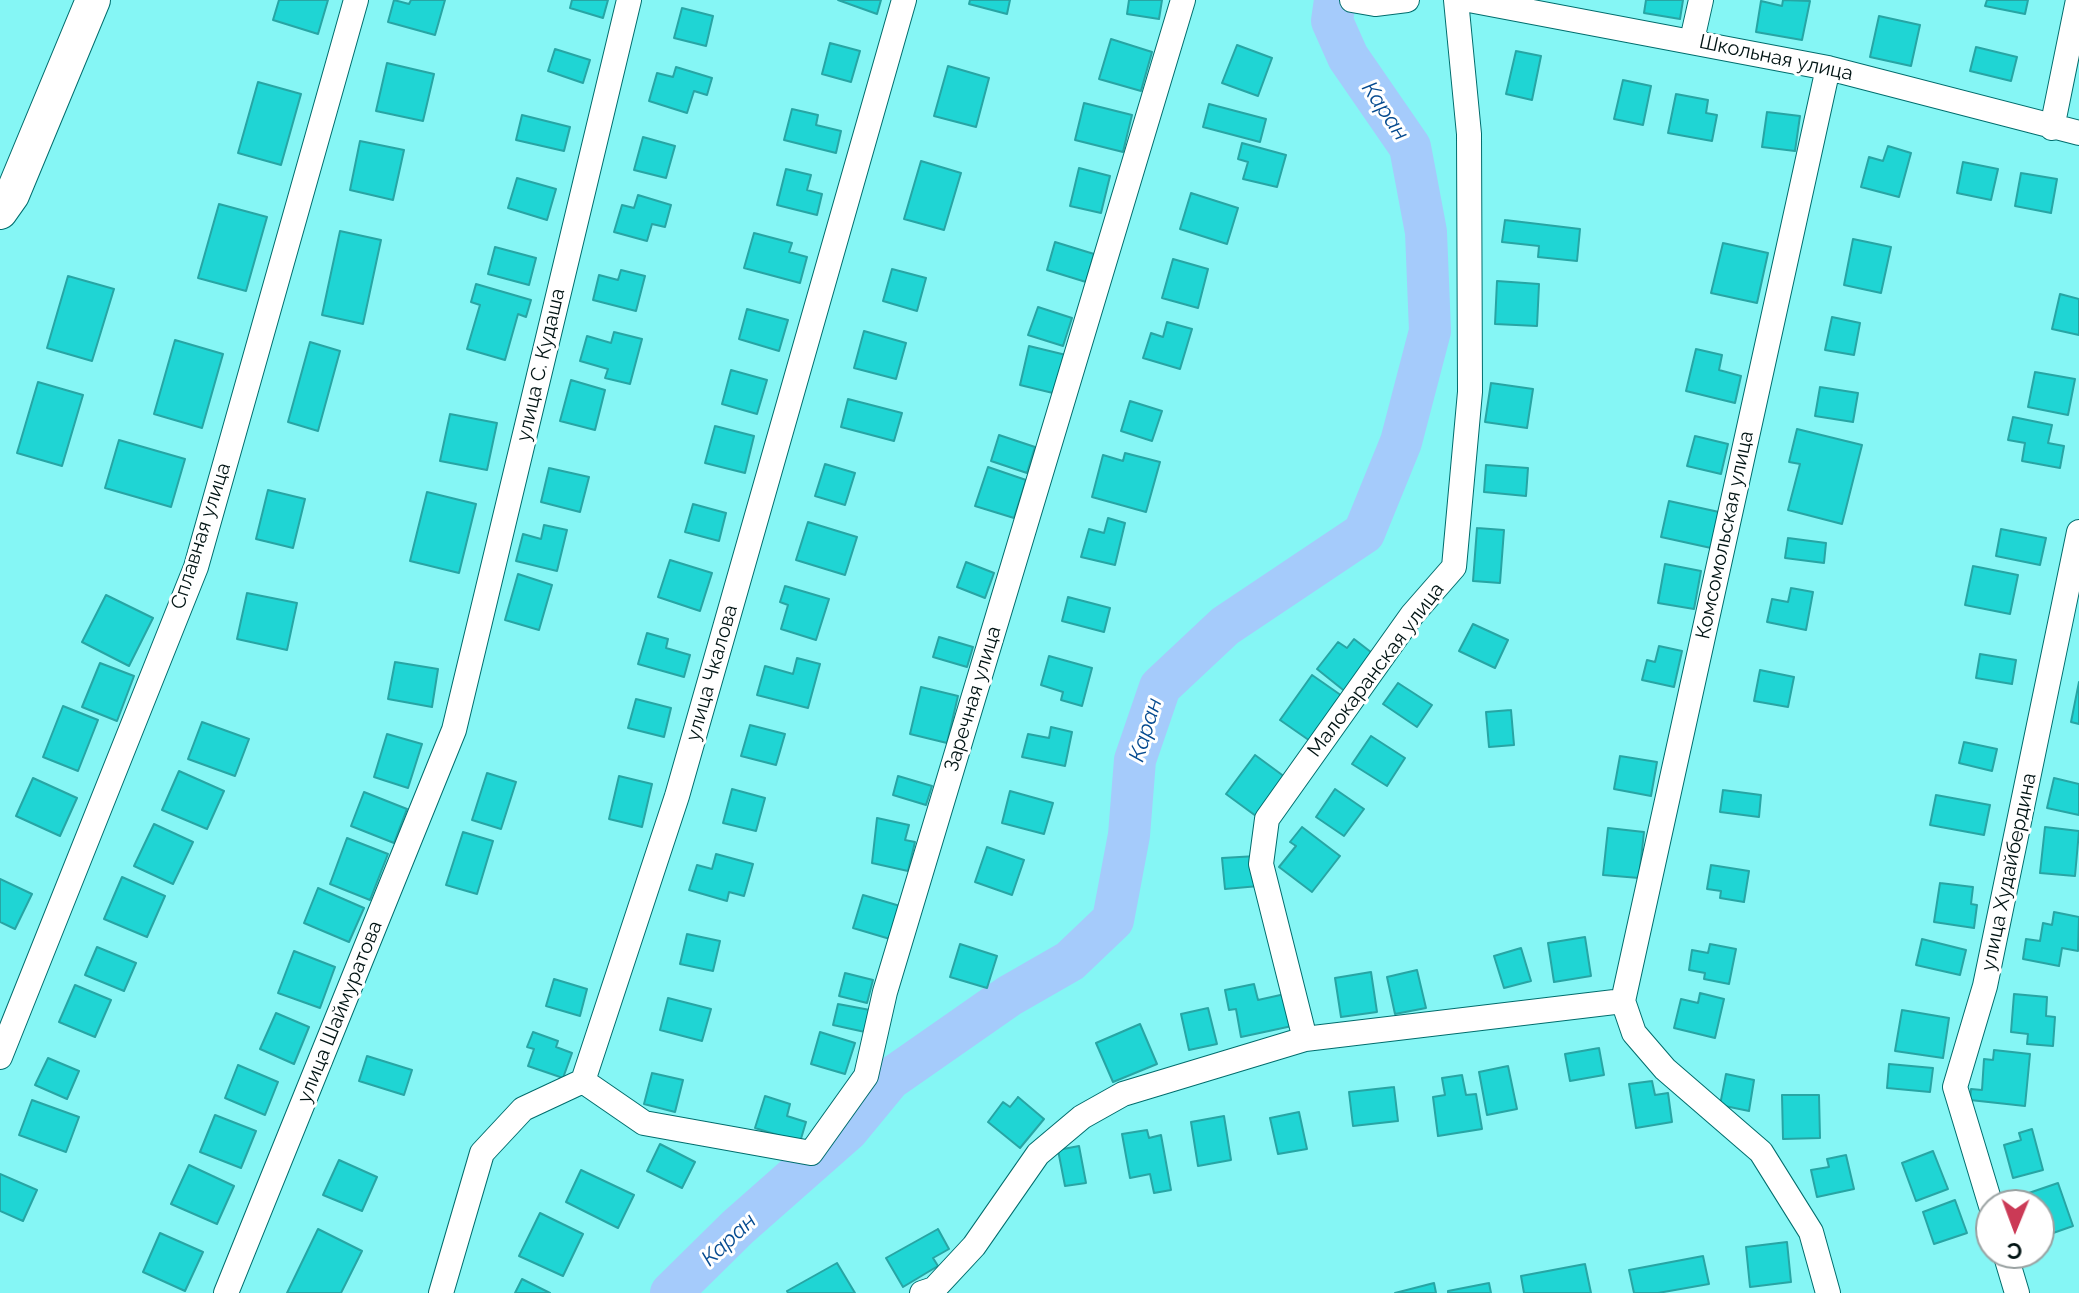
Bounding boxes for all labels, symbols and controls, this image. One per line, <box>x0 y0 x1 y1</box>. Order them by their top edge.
street label: Школьная улица <box>1697 30 1855 86</box>
water label: Каран <box>1356 77 1414 145</box>
street label: улица С. Кудаша <box>512 286 570 444</box>
street label: Комсомольская улица <box>1691 429 1759 641</box>
street label: Сплавная улица <box>166 460 236 612</box>
street label: Малокаранская улица <box>1303 578 1449 762</box>
street label: улица Чкалова <box>681 602 743 744</box>
street label: Заречная улица <box>939 623 1007 775</box>
water label: Каран <box>1124 695 1168 765</box>
street label: улица Худайбердина <box>1976 771 2042 973</box>
street label: улица Шаймуратова <box>292 917 388 1107</box>
north arrow <box>1975 1189 2055 1269</box>
water label: Каран <box>696 1208 762 1272</box>
text: С <box>2007 1238 2022 1264</box>

